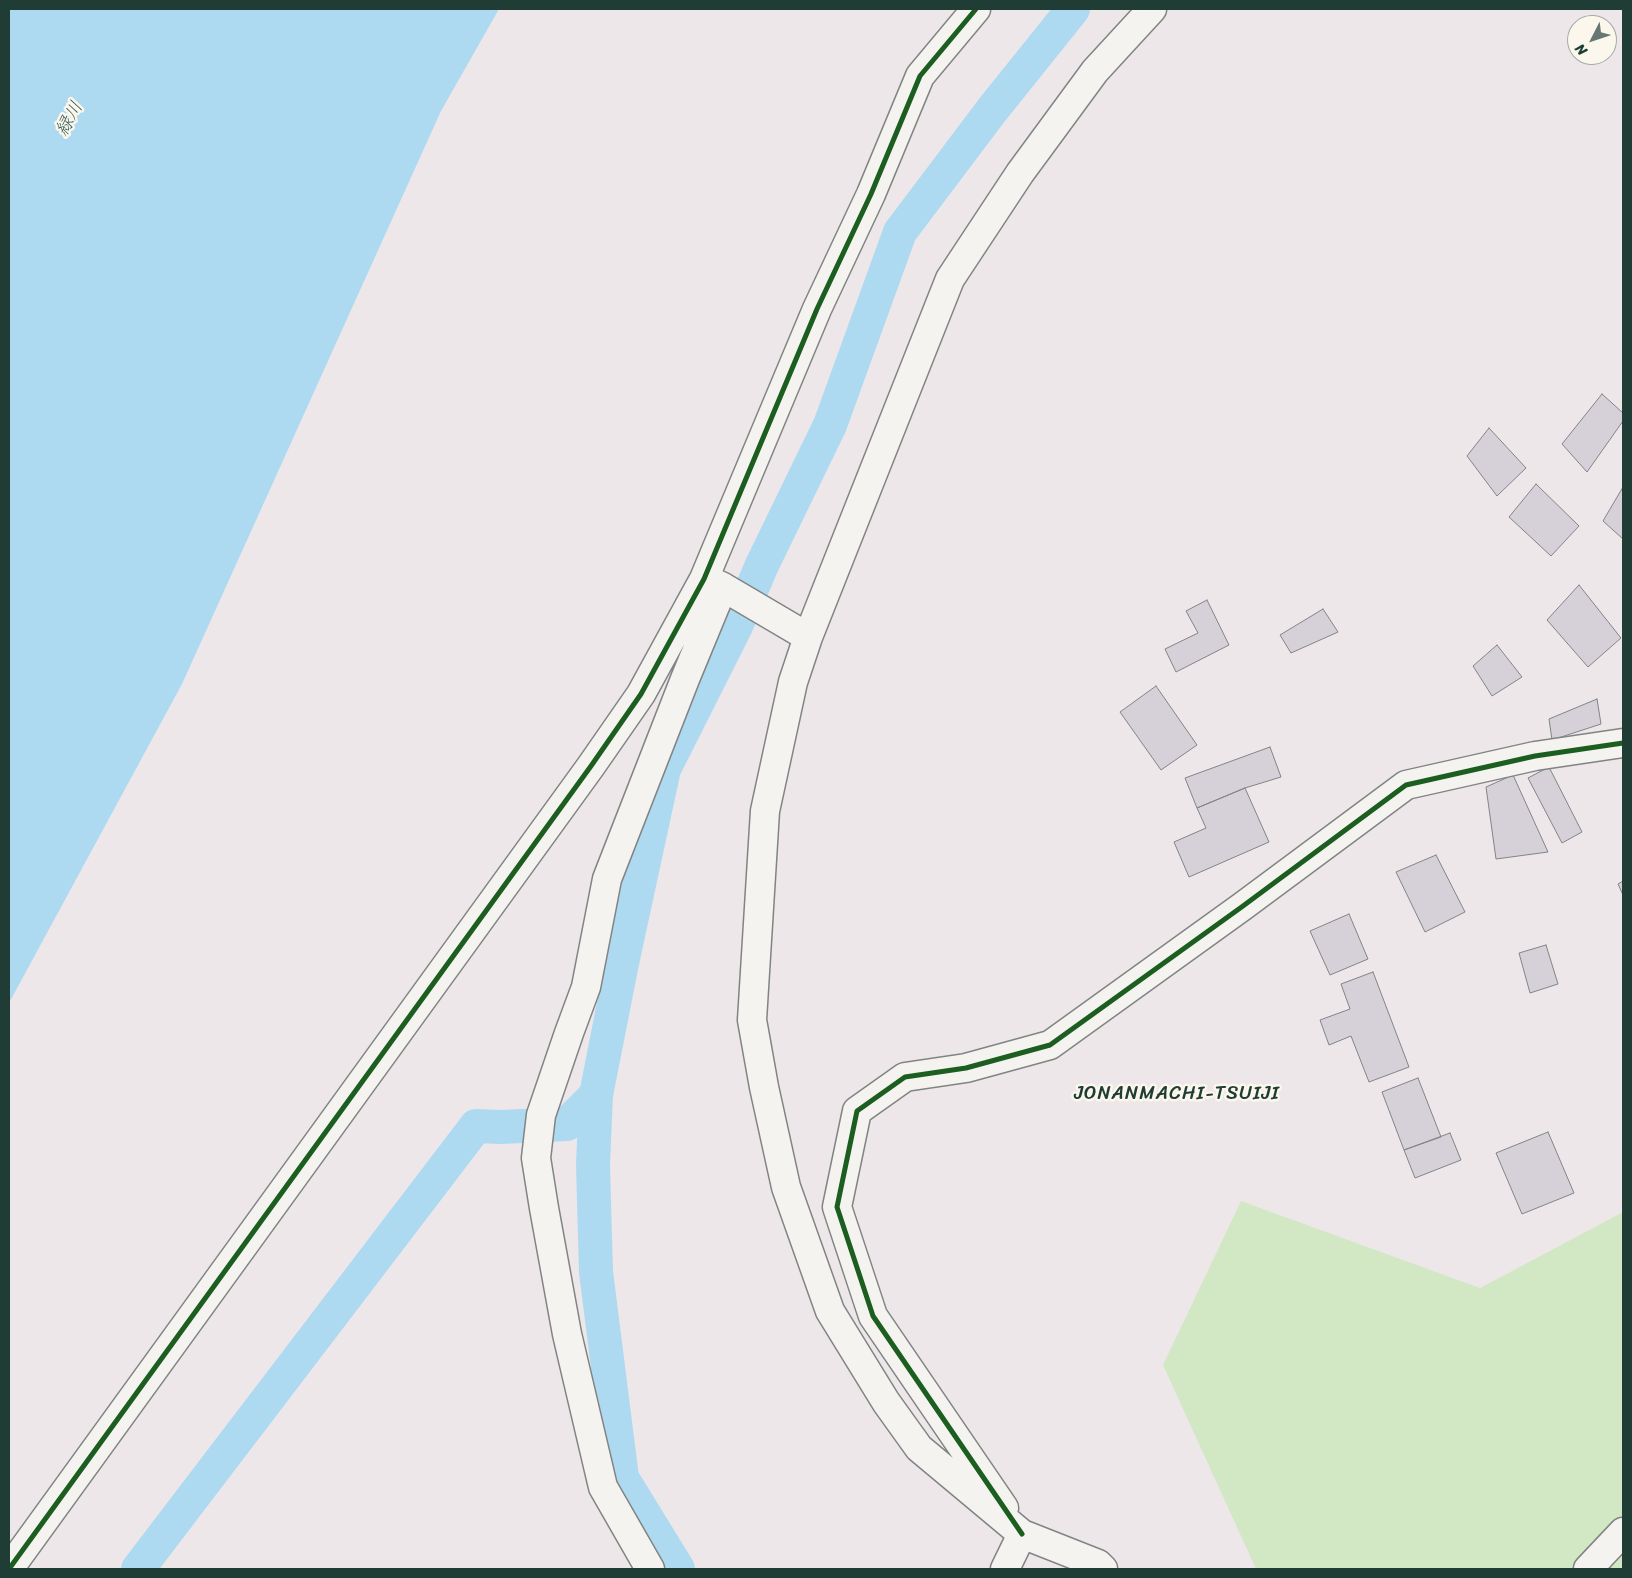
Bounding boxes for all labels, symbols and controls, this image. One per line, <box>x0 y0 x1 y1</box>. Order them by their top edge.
north arrow <box>1567 15 1617 65</box>
text: N <box>1568 38 1594 61</box>
water label: 緑川 <box>52 98 88 140</box>
district label: JONANMACHI-TSUIJI <box>1073 1083 1281 1105</box>

